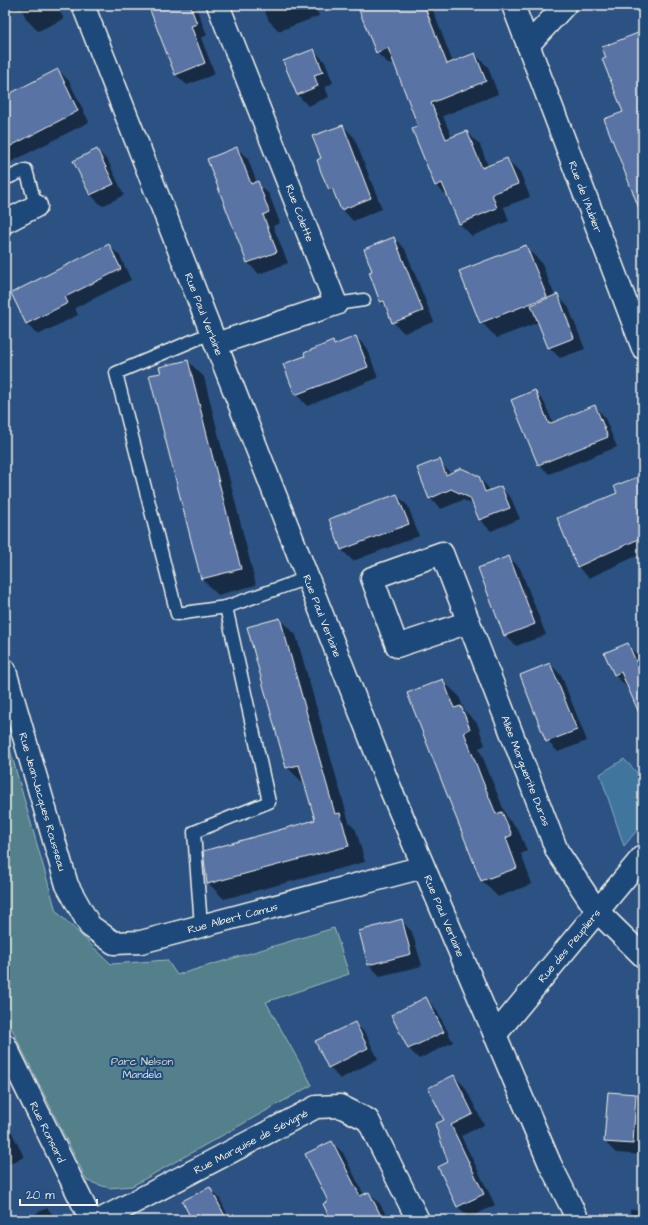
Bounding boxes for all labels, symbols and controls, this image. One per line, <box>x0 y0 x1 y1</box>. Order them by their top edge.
street label: Rue de l'Aubier <box>565 159 606 235</box>
street label: Rue Colette <box>282 182 317 244</box>
street label: Rue Paul Verlaine <box>181 271 227 358</box>
street label: Rue Paul Verlaine <box>299 572 345 659</box>
street label: Allée Marguerite Duras <box>497 713 554 829</box>
street label: Rue Jean-Jacques Rousseau <box>15 731 70 873</box>
street label: Rue Paul Verlaine <box>420 873 468 959</box>
street label: Rue Albert Camus <box>186 899 280 937</box>
street label: Rue des Peupliers <box>535 906 604 986</box>
park label: Parc Nelson Mandela <box>111 1054 173 1082</box>
street label: Rue Ronsard <box>26 1099 69 1166</box>
street label: Rue Marquise de Sévigné <box>191 1106 311 1178</box>
scale bar <box>20 1181 97 1207</box>
text: 20 m <box>26 1187 55 1204</box>

